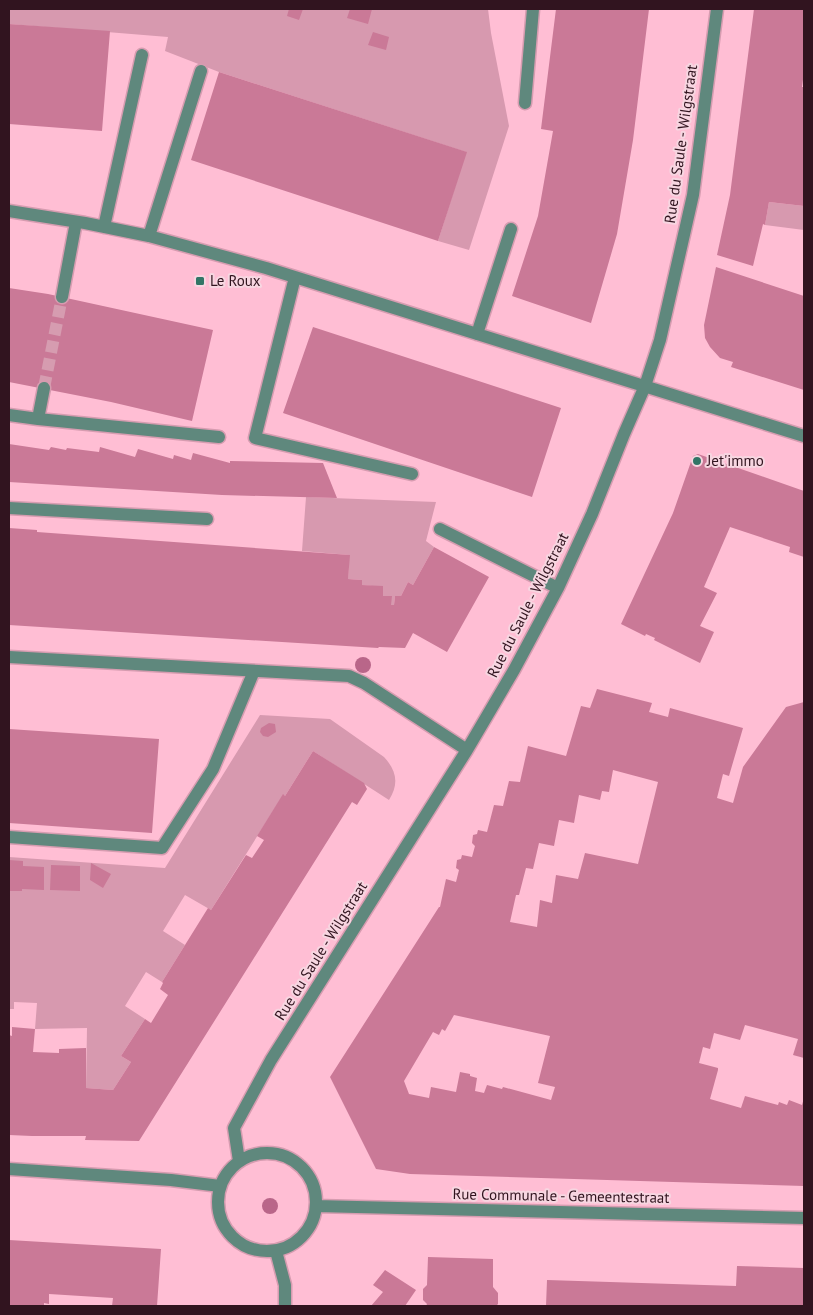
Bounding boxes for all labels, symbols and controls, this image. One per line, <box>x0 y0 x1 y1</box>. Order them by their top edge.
street label: Rue du Saule - Wilgstraat <box>660 63 701 225</box>
place label: Le Roux <box>210 271 261 290</box>
marker: Le Roux <box>194 275 206 287</box>
place label: Jet'immo <box>706 451 764 470</box>
marker: Jet'immo <box>691 455 703 467</box>
street label: Rue du Saule - Wilgstraat <box>483 529 572 680</box>
street label: Rue du Saule - Wilgstraat <box>270 878 371 1024</box>
street label: Rue Communale - Gemeentestraat <box>452 1184 670 1207</box>

